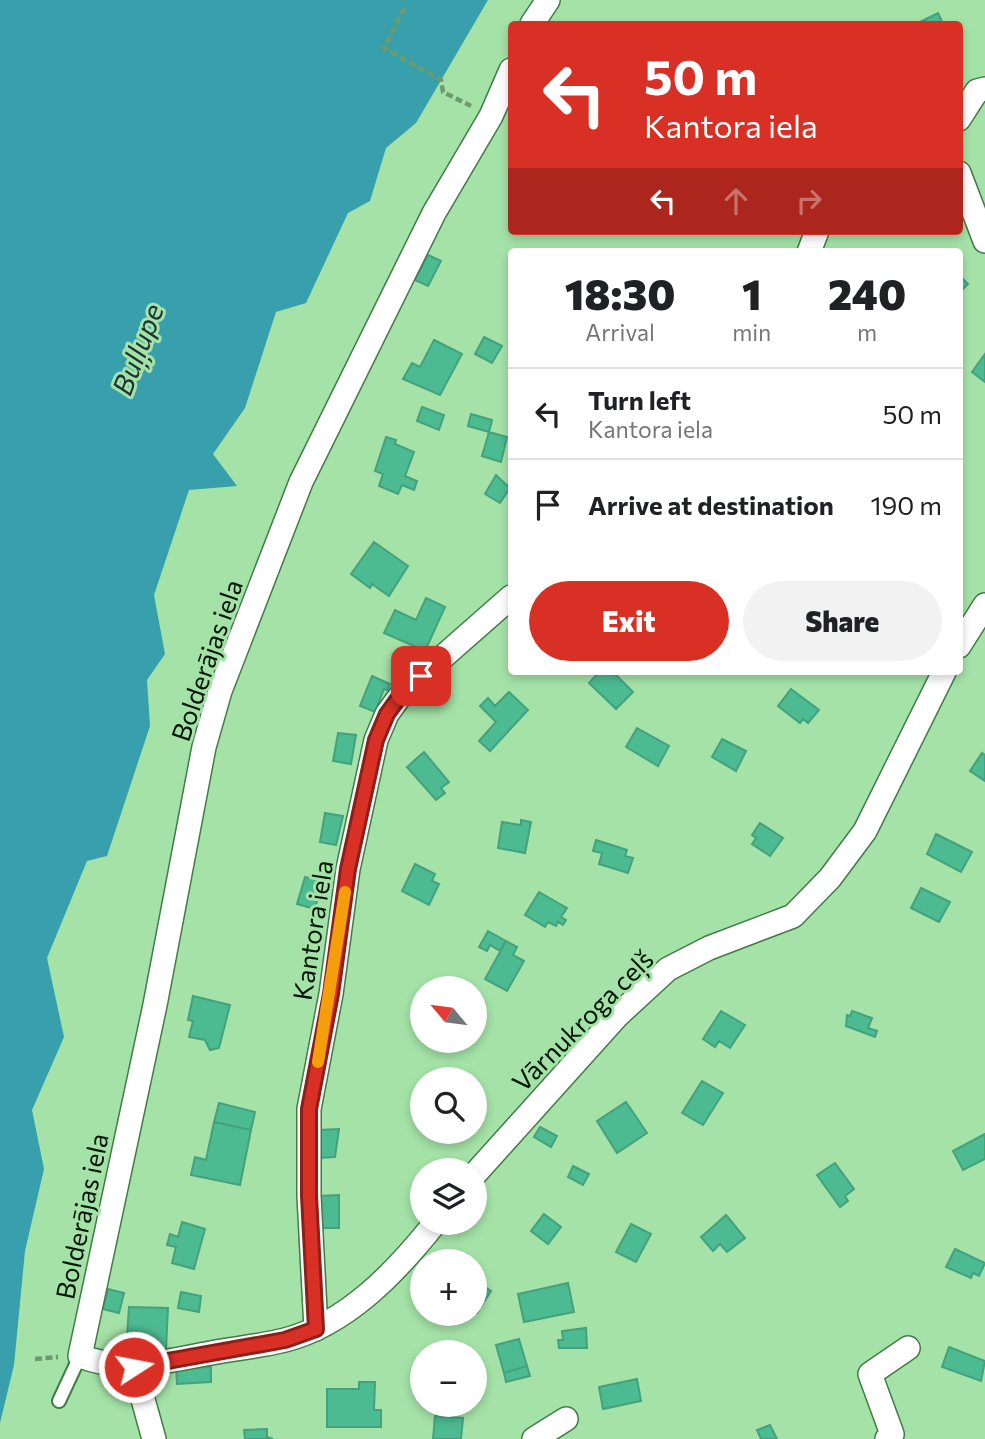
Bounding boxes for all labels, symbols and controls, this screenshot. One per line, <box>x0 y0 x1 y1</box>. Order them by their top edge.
text: 50 m <box>644 45 757 105</box>
icon: left <box>529 49 620 140</box>
text: Kantora iela <box>644 105 818 145</box>
icon: left <box>644 182 682 220</box>
icon: ahead <box>717 182 755 220</box>
icon: right <box>790 182 828 220</box>
text: 18:30 <box>565 267 675 319</box>
text: 1 <box>742 267 762 319</box>
text: 240 <box>828 267 906 319</box>
water label: Buļļupe <box>104 298 172 400</box>
text: Arrival <box>585 318 655 346</box>
text: min <box>732 318 771 346</box>
text: m <box>857 318 877 346</box>
text: Turn left <box>588 384 691 415</box>
icon: left <box>529 395 567 433</box>
text: 50 m <box>882 398 942 429</box>
text: Kantora iela <box>588 415 713 443</box>
icon: arrive <box>529 486 567 524</box>
text: Arrive at destination <box>588 489 834 520</box>
text: 190 m <box>870 489 942 520</box>
street label: Bolderājas iela <box>164 575 248 745</box>
button: Exit <box>529 581 729 661</box>
button: Share <box>743 581 942 661</box>
pin <box>391 646 451 706</box>
icon: arrive <box>402 657 440 695</box>
street label: Kantora iela <box>286 858 338 1002</box>
street label: Vārnukroga ceļš <box>505 943 661 1099</box>
north arrow <box>410 976 486 1054</box>
map controls <box>410 976 487 1417</box>
button: search <box>410 1067 487 1144</box>
street label: Bolderājas iela <box>48 1130 114 1302</box>
button: layers <box>410 1158 487 1235</box>
button: + <box>410 1249 487 1326</box>
position arrow <box>97 1330 171 1404</box>
button: − <box>410 1340 487 1417</box>

